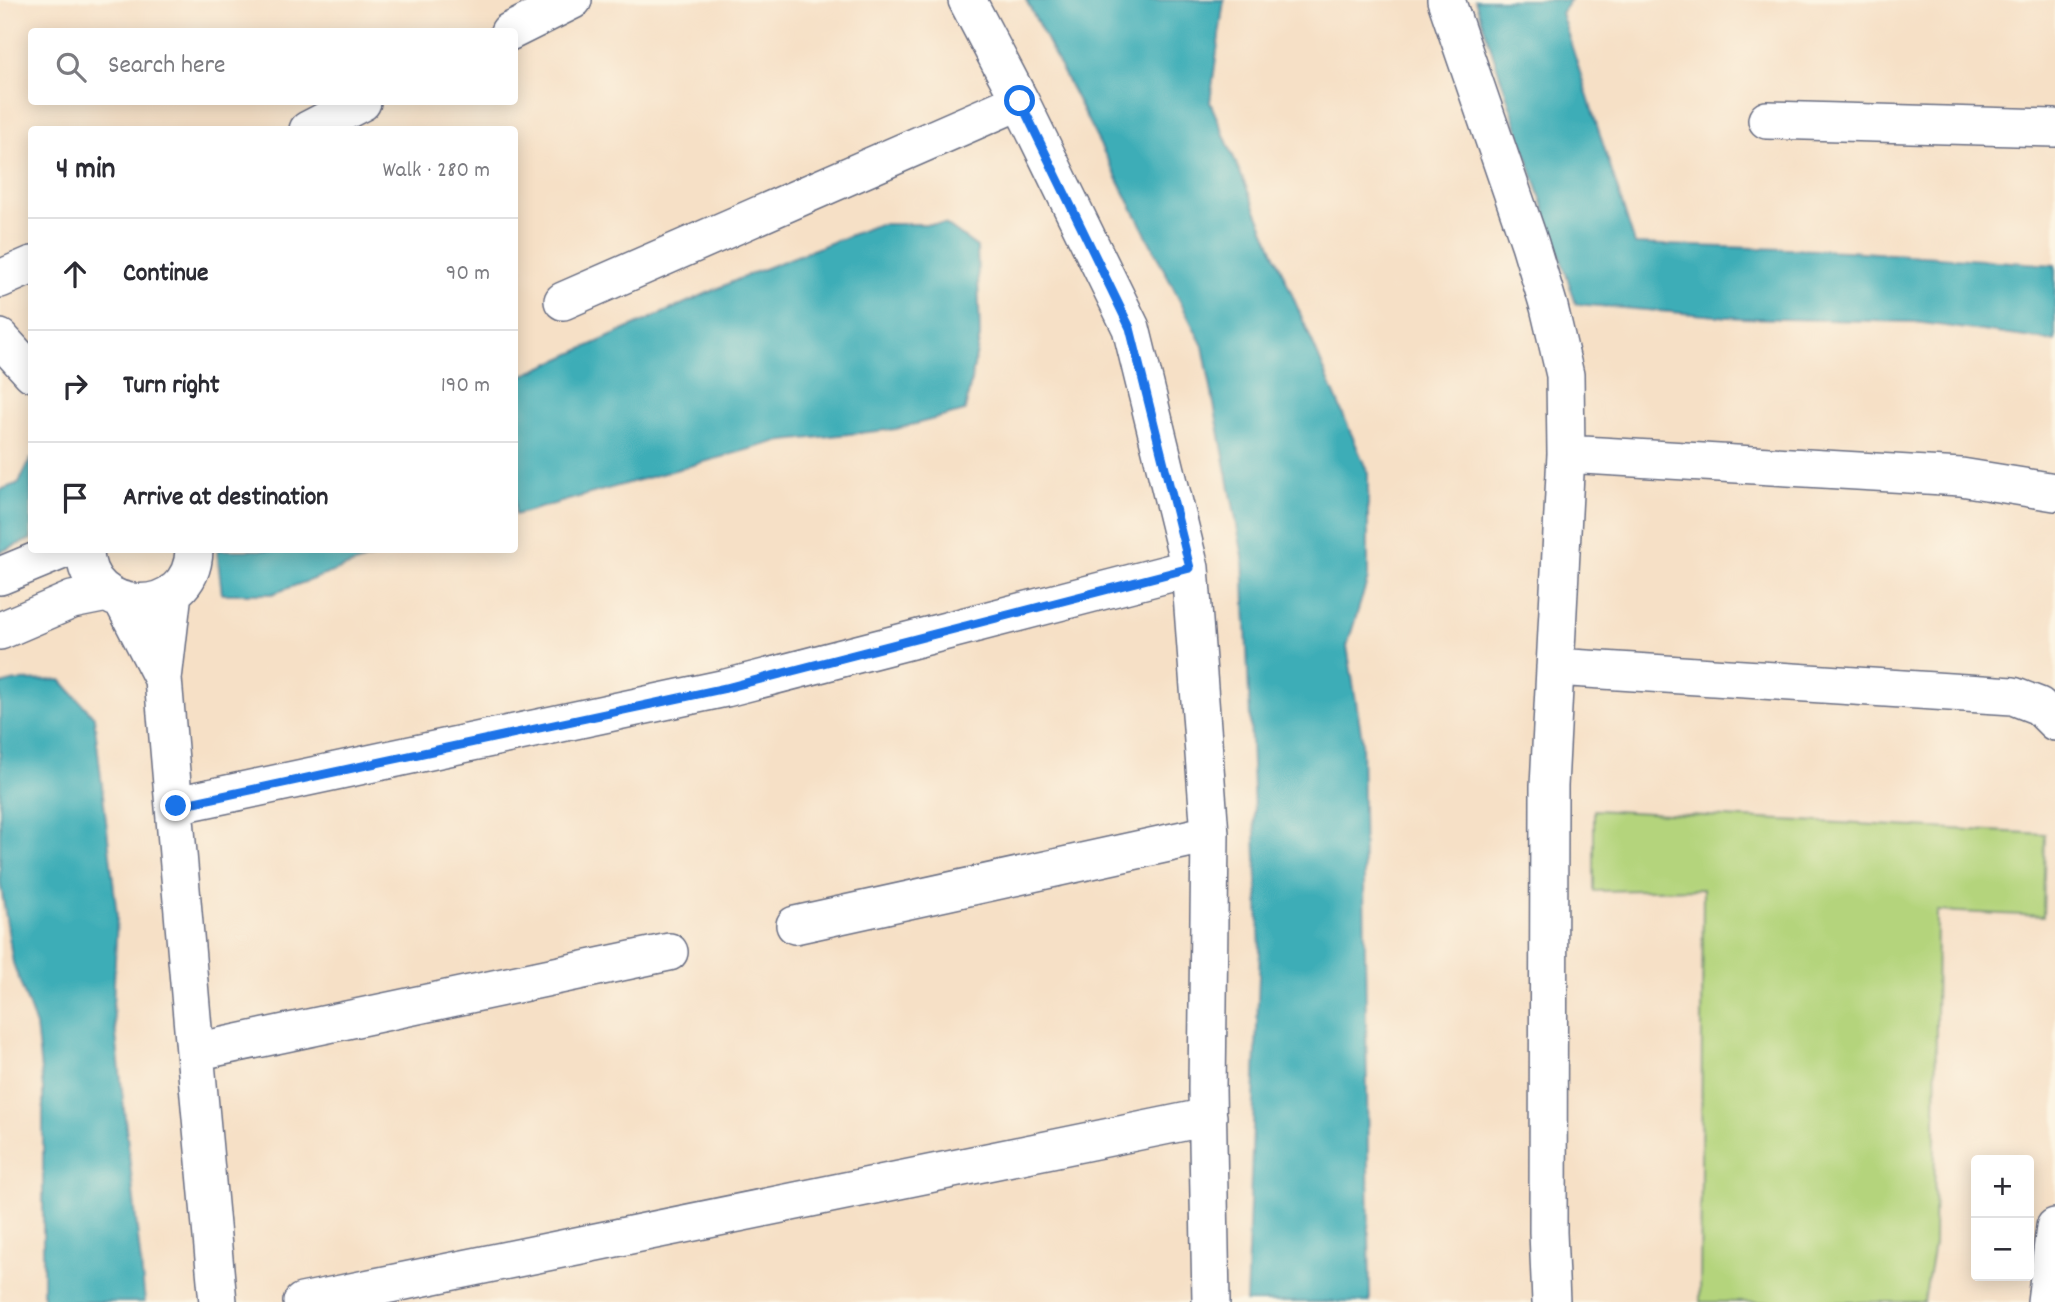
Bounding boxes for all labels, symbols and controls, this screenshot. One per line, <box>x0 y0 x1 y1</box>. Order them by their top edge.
search box <box>28 28 518 105</box>
icon: search <box>52 48 90 86</box>
text: Search here <box>108 48 226 85</box>
route start <box>1004 85 1035 116</box>
text: 4 min <box>56 150 115 193</box>
text: Walk · 280 m <box>382 155 490 188</box>
icon: ahead <box>56 255 94 293</box>
text: Continue <box>123 256 208 293</box>
text: 90 m <box>446 258 490 291</box>
icon: right <box>56 367 94 405</box>
text: Turn right <box>123 368 220 405</box>
text: 190 m <box>441 370 490 403</box>
icon: arrive <box>56 479 94 517</box>
text: Arrive at destination <box>123 480 328 517</box>
route end <box>160 790 191 821</box>
map controls <box>1971 1155 2034 1281</box>
button: + <box>1971 1155 2034 1218</box>
button: − <box>1971 1218 2034 1281</box>

